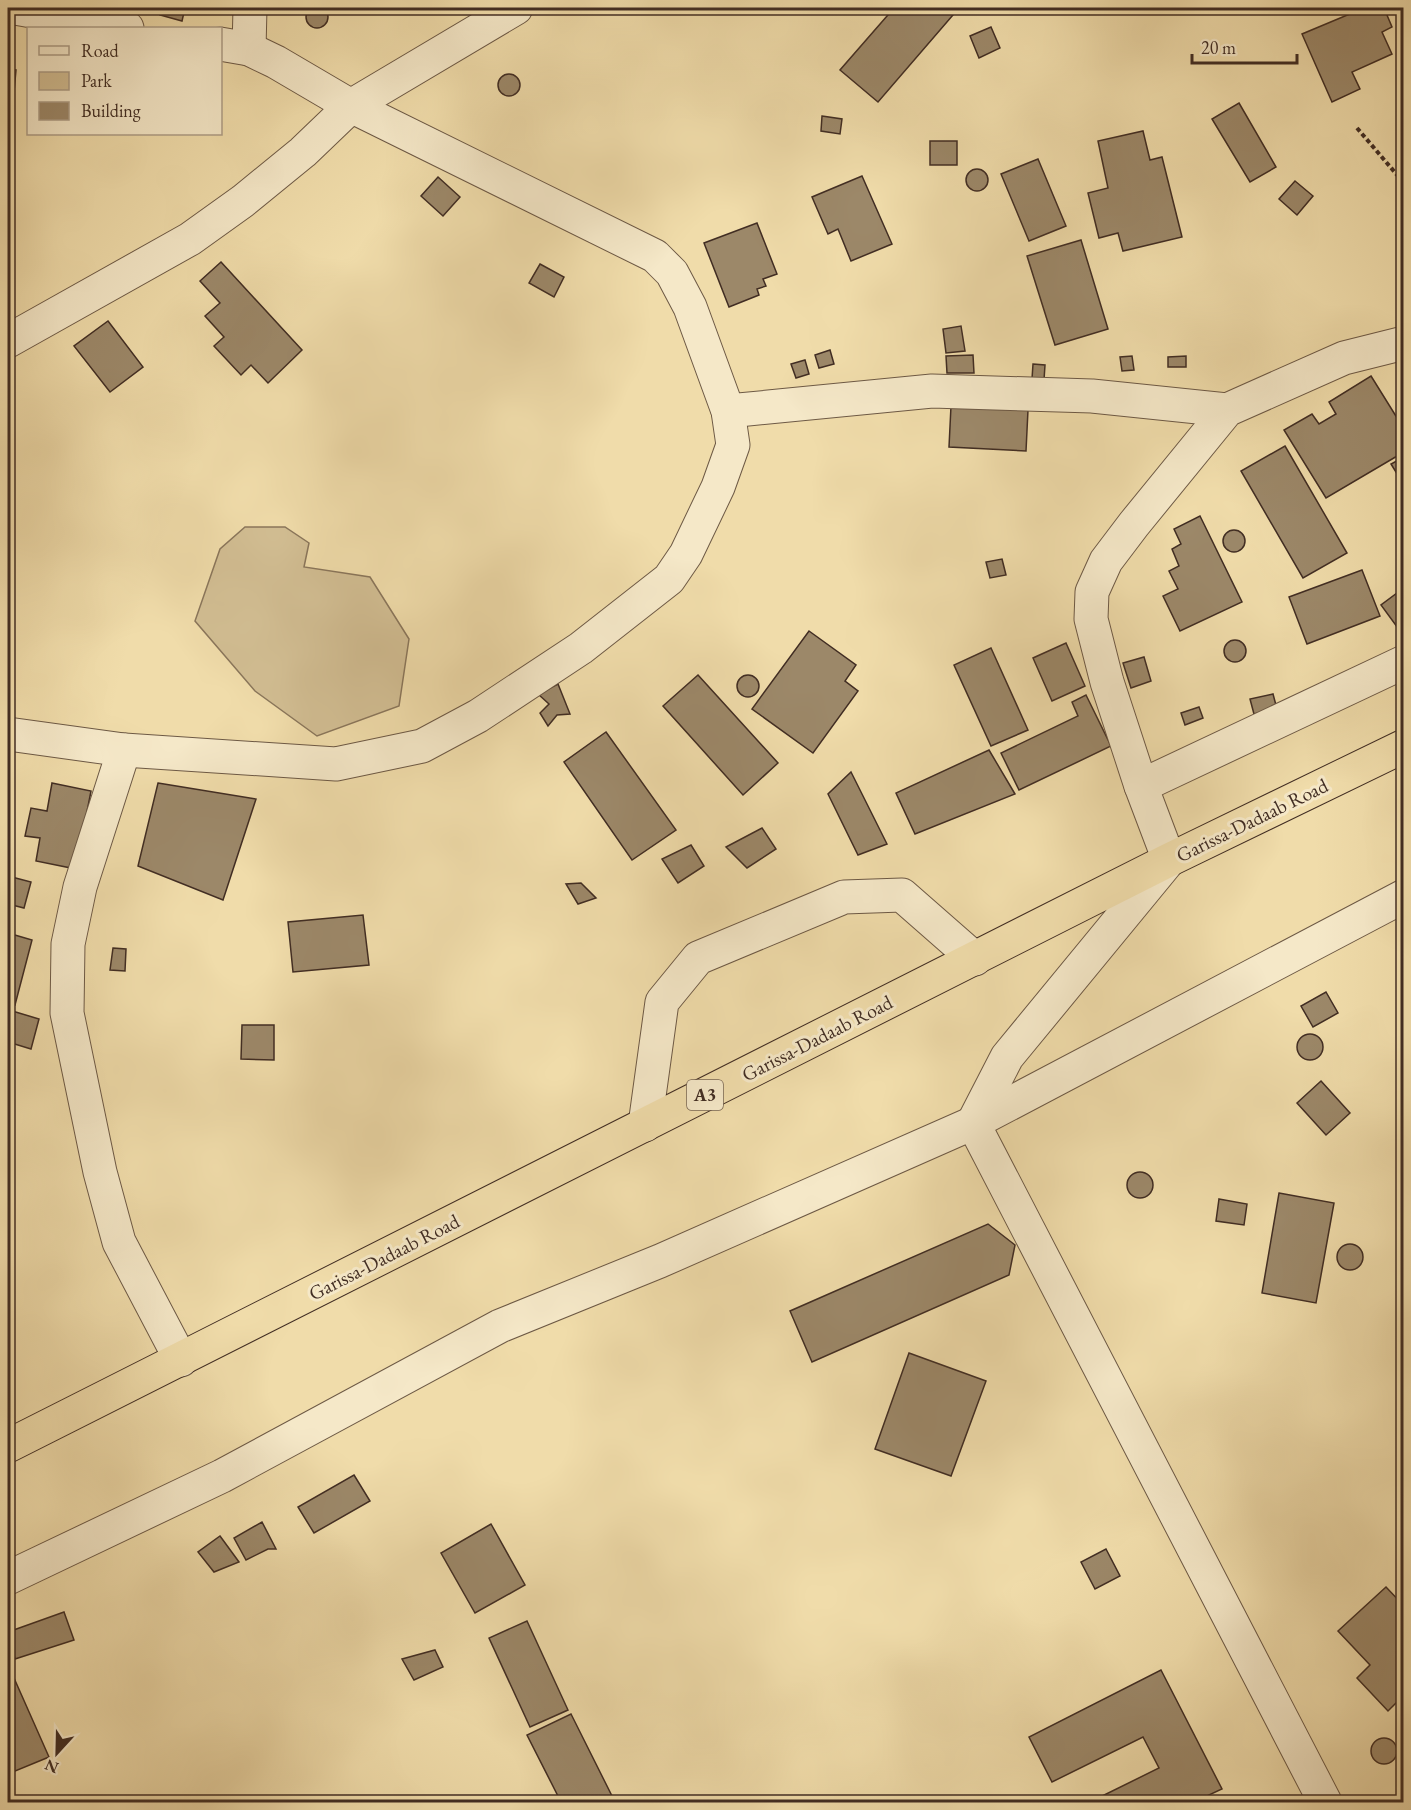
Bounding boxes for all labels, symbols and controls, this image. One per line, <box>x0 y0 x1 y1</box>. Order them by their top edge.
legend <box>27 27 222 135</box>
scale bar <box>1192 27 1297 65</box>
text: 20 m <box>1201 36 1236 59</box>
text: Road <box>81 39 120 62</box>
text: Park <box>81 69 112 92</box>
text: Building <box>81 99 141 122</box>
street label: Garissa-Dadaab Road <box>1172 772 1333 868</box>
street label: Garissa-Dadaab Road <box>737 988 898 1087</box>
road number: A3 <box>687 1080 723 1110</box>
street label: Garissa-Dadaab Road <box>304 1207 465 1306</box>
north arrow <box>27 1723 87 1783</box>
text: N <box>42 1754 62 1779</box>

